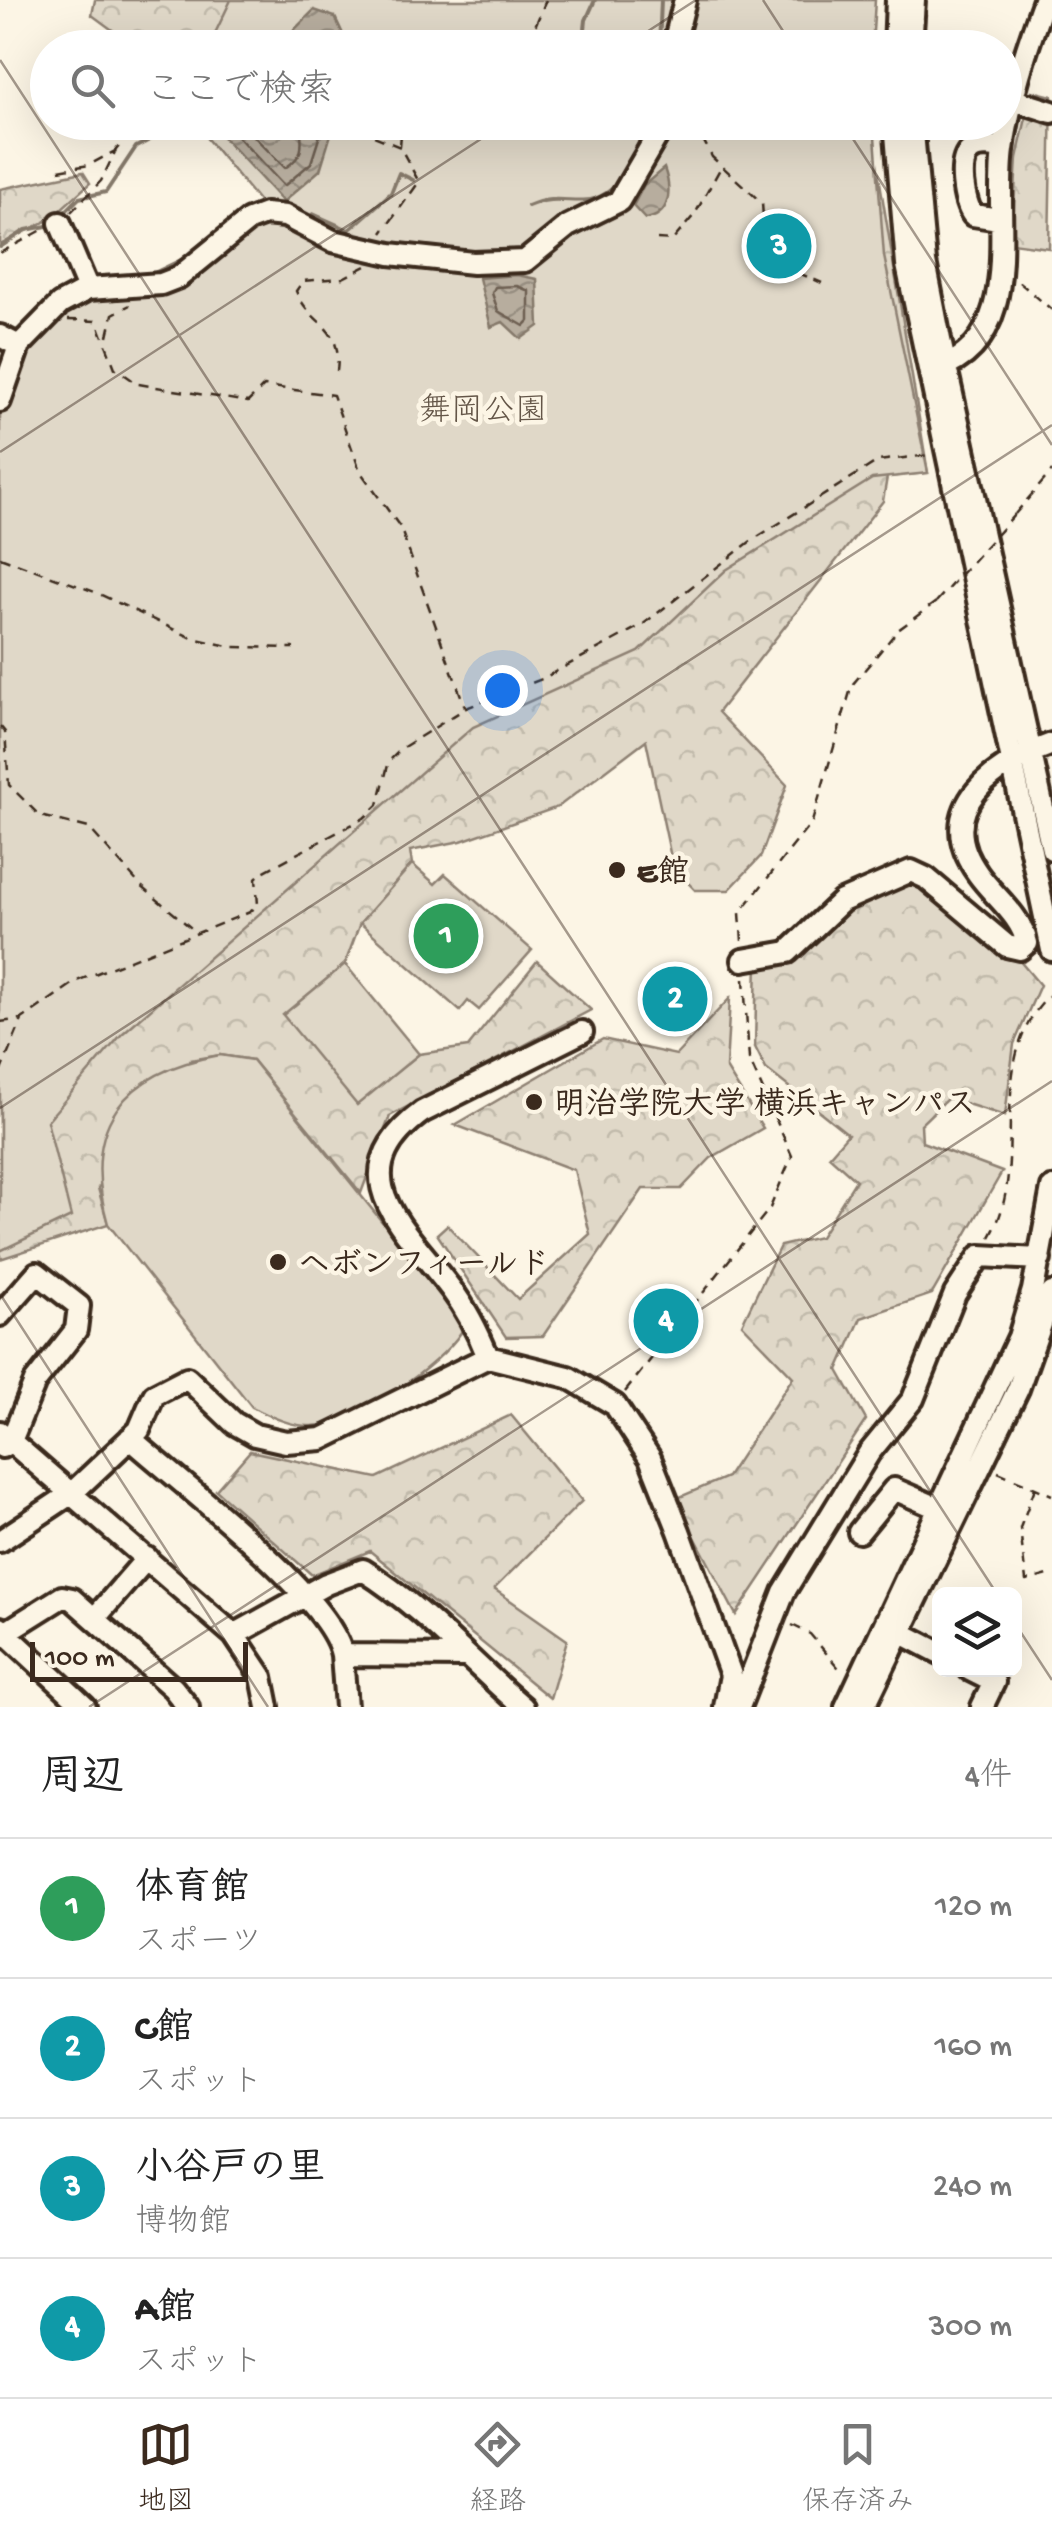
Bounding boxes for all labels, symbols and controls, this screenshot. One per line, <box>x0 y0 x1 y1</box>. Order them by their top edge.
search box <box>30 30 1022 140</box>
icon: search <box>65 58 120 113</box>
text: ここで検索 <box>145 71 335 115</box>
pin: 3 <box>746 208 812 284</box>
park label: 舞岡公園 <box>419 392 547 432</box>
your location <box>477 665 528 716</box>
place label: E館 <box>637 855 689 894</box>
marker: E館 <box>606 859 628 881</box>
pin: 1 <box>414 898 478 974</box>
pin: 2 <box>642 962 708 1036</box>
place label: 明治学院大学 横浜キャンパス <box>554 1087 976 1126</box>
marker: 明治学院大学 横浜キャンパス <box>523 1091 545 1113</box>
place label: ヘボンフィールド <box>298 1248 550 1286</box>
marker: ヘボンフィールド <box>267 1251 289 1273</box>
pin: 4 <box>634 1284 698 1358</box>
map controls <box>932 1587 1022 1677</box>
button: layers <box>932 1587 1022 1677</box>
scale bar <box>30 1637 248 1682</box>
text: 100 m <box>45 1643 115 1676</box>
text: 周辺 <box>40 1756 124 1805</box>
text: 4件 <box>965 1759 1012 1797</box>
text: 体育館 <box>135 1869 249 1913</box>
text: 1 <box>66 1889 79 1927</box>
text: 120 m <box>935 1889 1012 1927</box>
text: スポーツ <box>135 1925 262 1963</box>
text: C館 <box>135 2009 194 2053</box>
text: 2 <box>65 2029 80 2067</box>
text: 160 m <box>934 2029 1012 2067</box>
text: スポット <box>135 2065 263 2103</box>
text: 小谷戸の里 <box>135 2149 325 2193</box>
text: 3 <box>64 2169 81 2207</box>
text: 240 m <box>933 2169 1012 2207</box>
text: 博物館 <box>135 2205 231 2243</box>
text: A館 <box>135 2289 195 2333</box>
text: 4 <box>65 2309 80 2347</box>
text: 300 m <box>929 2309 1012 2347</box>
text: スポット <box>135 2345 263 2383</box>
tab: 地図 <box>138 2417 194 2520</box>
tab: 経路 <box>470 2417 526 2520</box>
tab: 保存済み <box>802 2417 914 2520</box>

